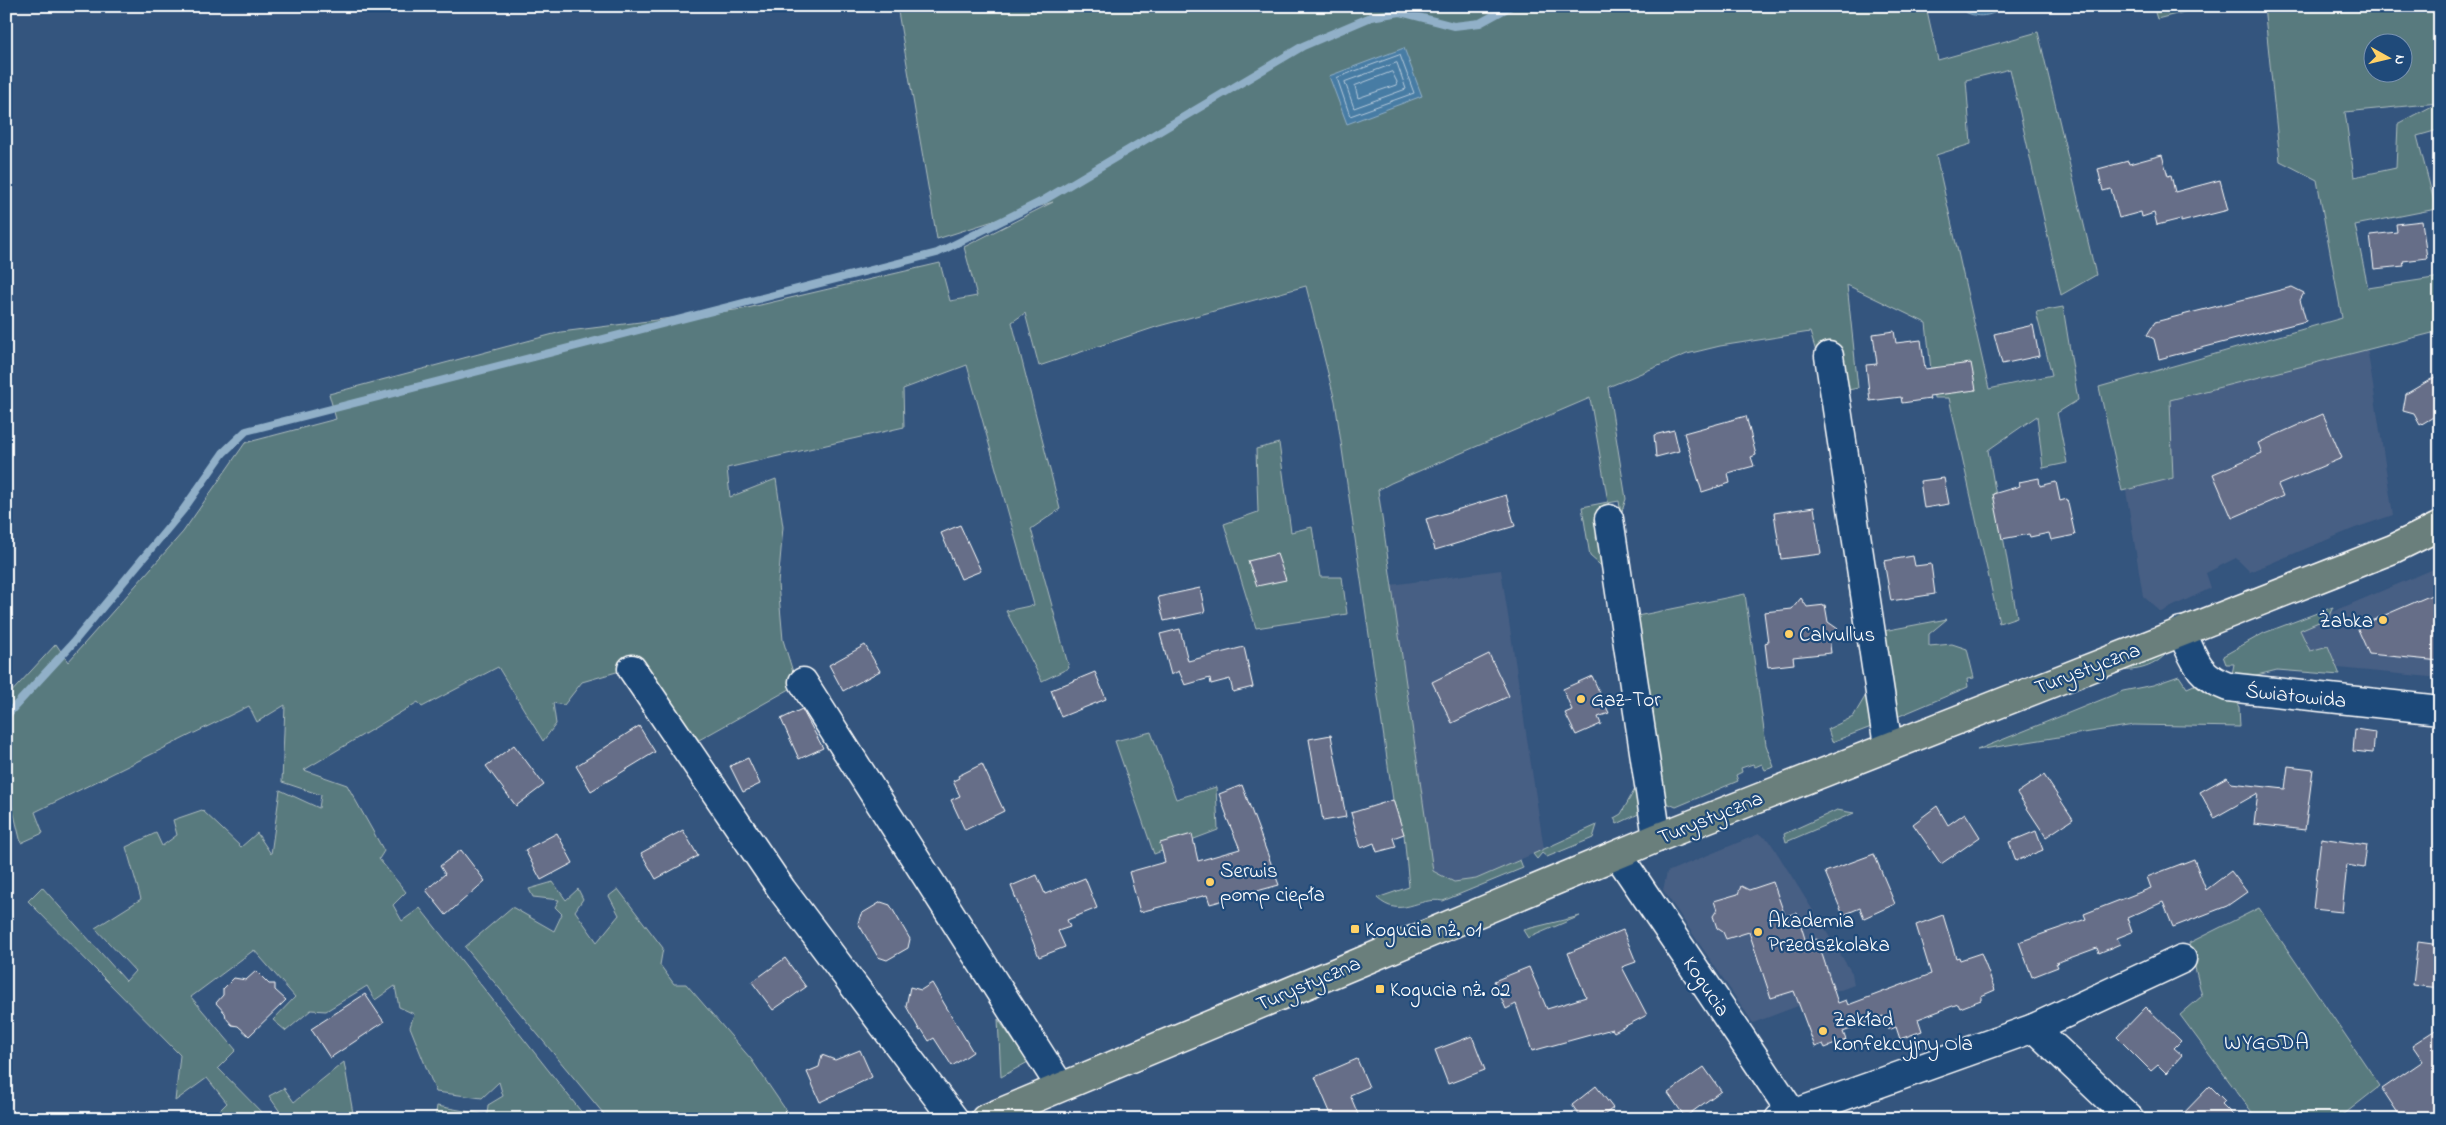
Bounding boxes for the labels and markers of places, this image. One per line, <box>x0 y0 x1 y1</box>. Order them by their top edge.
place label: Żabka <box>2319 607 2373 637</box>
marker: Żabka <box>2377 614 2389 626</box>
place label: Calvullus <box>1799 621 1875 651</box>
marker: Calvullus <box>1783 628 1795 640</box>
place label: Gaz-Tor <box>1591 686 1661 716</box>
marker: Gaz-Tor <box>1575 693 1587 705</box>
place label: Serwis pomp ciepła <box>1220 857 1325 911</box>
marker: Serwis pomp ciepła <box>1204 876 1216 888</box>
place label: Akademia Przedszkolaka <box>1768 907 1890 961</box>
place label: Kogucia nż. 01 <box>1365 916 1482 948</box>
marker: Kogucia nż. 01 <box>1349 923 1361 935</box>
marker: Akademia Przedszkolaka <box>1752 926 1764 938</box>
place label: Kogucia nż. 02 <box>1390 976 1510 1008</box>
marker: Kogucia nż. 02 <box>1374 983 1386 995</box>
place label: Zakład konfekcyjny Ola <box>1833 1006 1973 1062</box>
marker: Zakład konfekcyjny Ola <box>1817 1025 1829 1037</box>

